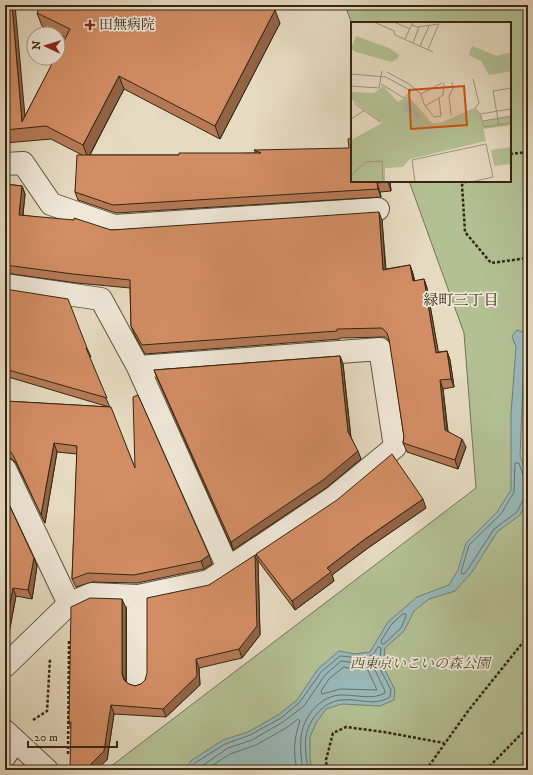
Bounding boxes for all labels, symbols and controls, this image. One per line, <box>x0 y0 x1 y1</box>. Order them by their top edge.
place label: 田無病院 <box>99 16 155 34</box>
marker: 田無病院 <box>84 19 96 31</box>
inset map <box>351 22 511 182</box>
north arrow <box>26 26 66 66</box>
text: N <box>30 40 44 50</box>
district label: 緑町三丁目 <box>423 291 499 310</box>
park label: 西東京いこいの森公園 <box>350 655 492 673</box>
scale bar <box>28 723 117 749</box>
text: 20 m <box>34 730 58 745</box>

